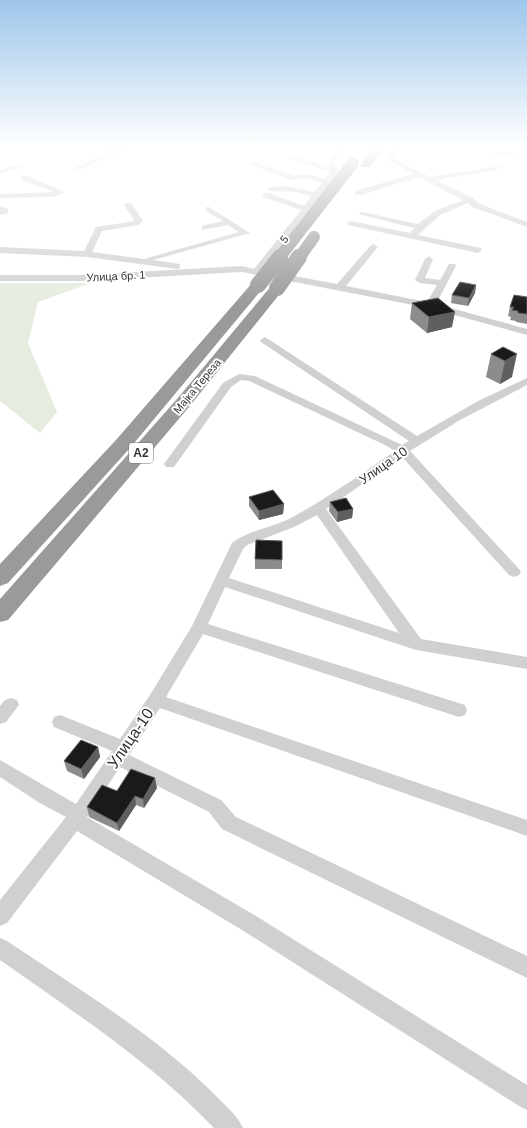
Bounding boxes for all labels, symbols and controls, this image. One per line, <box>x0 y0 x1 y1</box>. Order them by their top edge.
street label: 5 <box>277 233 291 245</box>
street label: Улица бр. 1 <box>86 268 146 284</box>
street label: Мајка Тереза <box>171 356 224 416</box>
road number: A2 <box>129 443 153 463</box>
street label: Улица 10 <box>356 443 410 487</box>
street label: Улица-10 <box>104 705 157 771</box>

